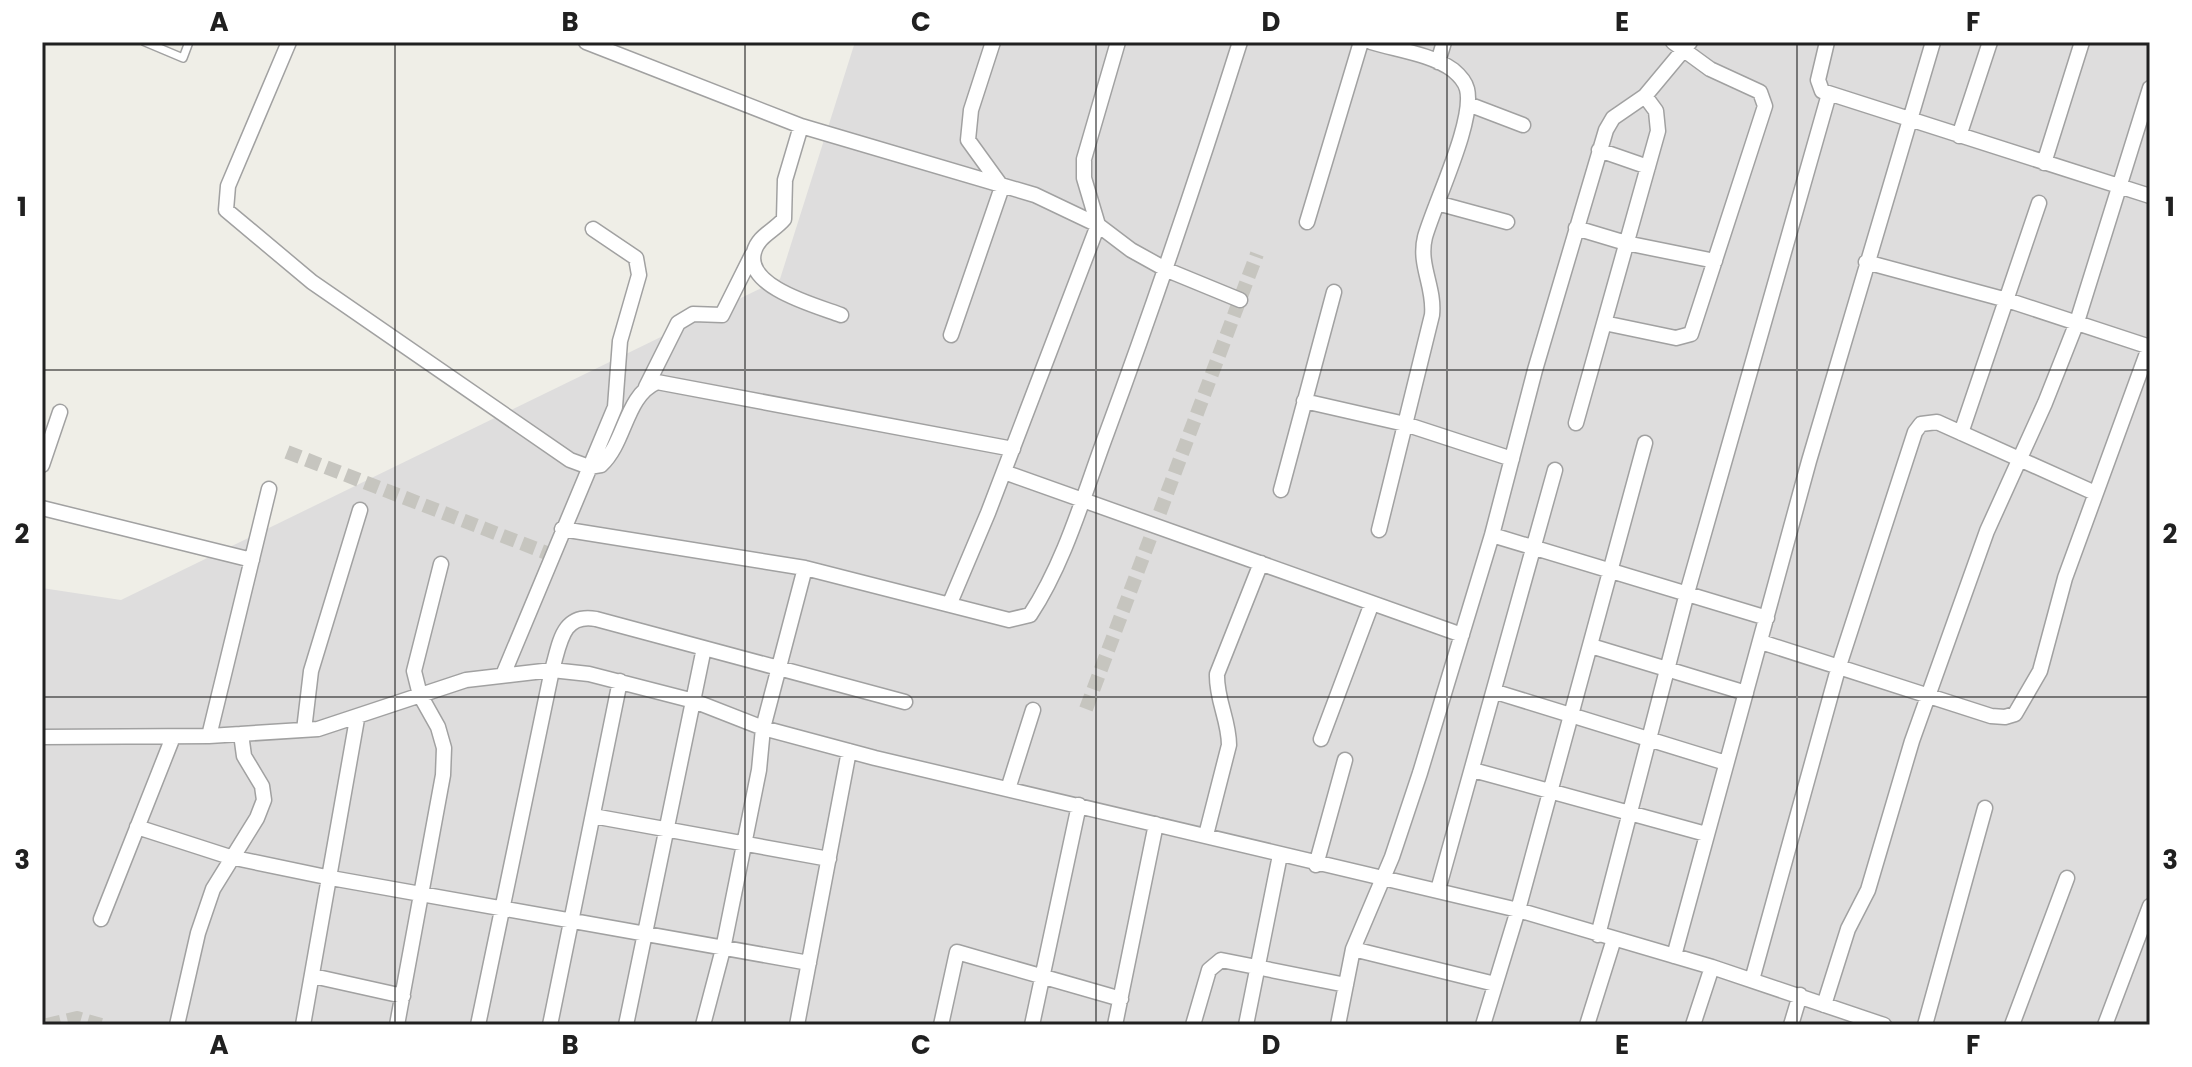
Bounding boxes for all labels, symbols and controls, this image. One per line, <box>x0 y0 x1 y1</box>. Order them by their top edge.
text: A <box>209 4 229 40</box>
text: B <box>561 4 579 40</box>
text: C <box>911 4 931 40</box>
text: D <box>1262 4 1281 40</box>
text: E <box>1615 4 1629 40</box>
text: F <box>1966 4 1980 40</box>
text: 1 <box>17 189 27 225</box>
text: 1 <box>2165 189 2175 225</box>
text: 2 <box>15 516 30 552</box>
text: 2 <box>2163 516 2178 552</box>
text: 3 <box>14 842 30 878</box>
text: 3 <box>2162 842 2178 878</box>
text: A <box>209 1027 229 1063</box>
text: B <box>561 1027 579 1063</box>
text: C <box>911 1027 931 1063</box>
text: D <box>1262 1027 1281 1063</box>
text: E <box>1615 1027 1629 1063</box>
text: F <box>1966 1027 1980 1063</box>

